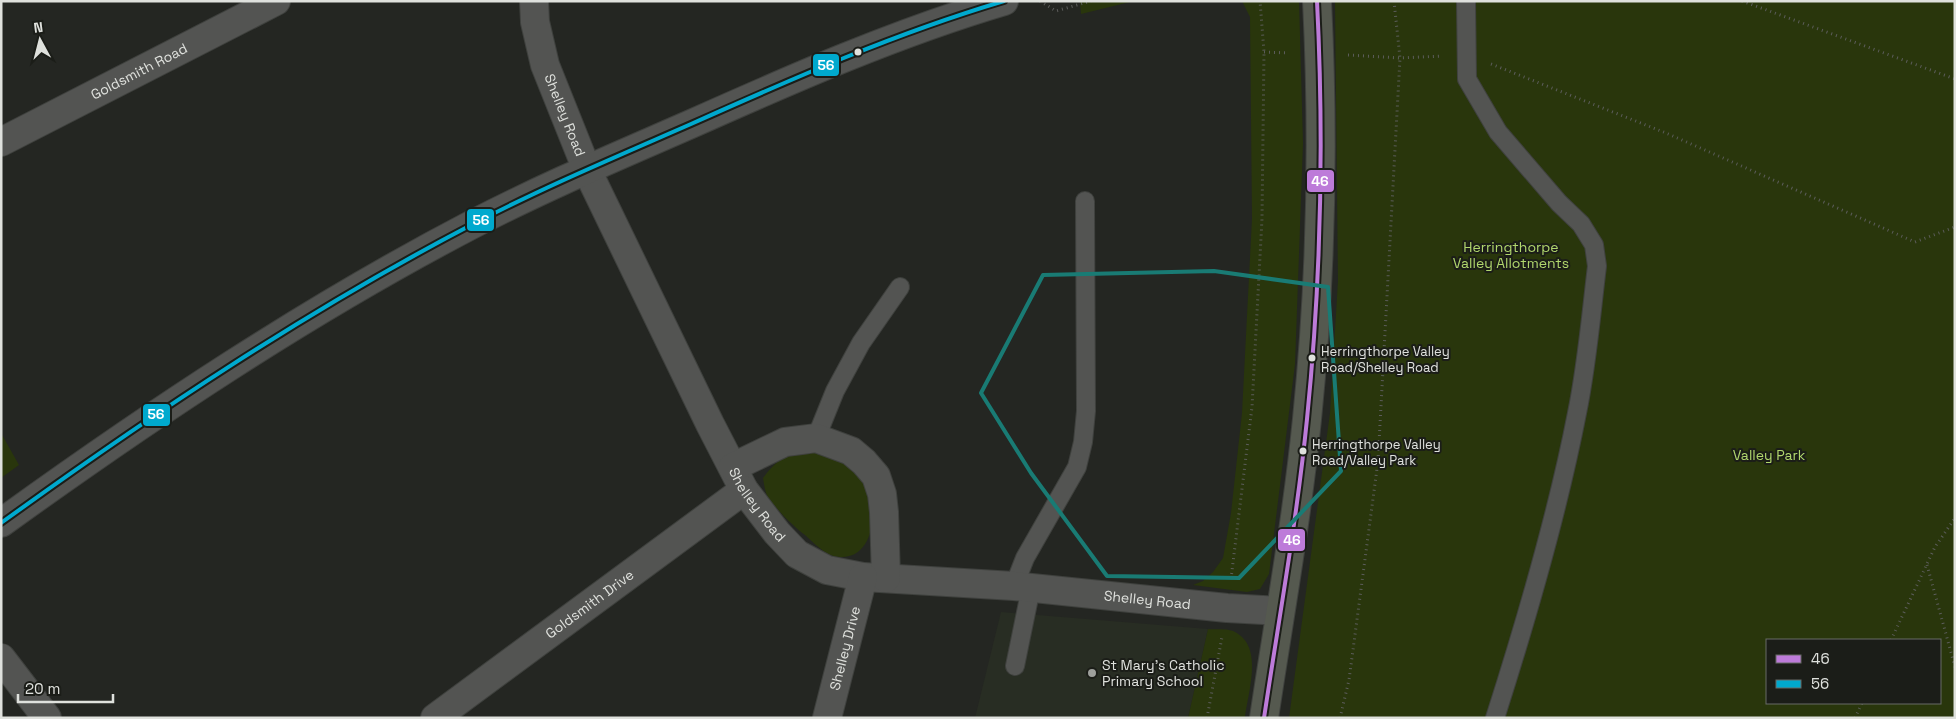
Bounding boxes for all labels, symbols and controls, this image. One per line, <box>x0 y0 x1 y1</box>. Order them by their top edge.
north arrow <box>15 15 65 65</box>
text: N <box>33 18 44 37</box>
street label: Goldsmith Road <box>88 39 190 104</box>
unlabelled marker <box>853 47 863 57</box>
line badge: 56 <box>812 53 840 77</box>
text: 56 <box>817 56 835 74</box>
street label: Shelley Road <box>540 71 590 159</box>
line badge: 46 <box>1306 169 1335 193</box>
text: 46 <box>1311 172 1329 190</box>
line badge: 56 <box>466 208 495 232</box>
text: 56 <box>472 211 490 229</box>
park label: Herringthorpe Valley Allotments <box>1453 238 1569 272</box>
place label: Herringthorpe Valley Road/Shelley Road <box>1321 343 1450 376</box>
marker: Herringthorpe Valley Road/Shelley Road <box>1307 353 1317 363</box>
line badge: 56 <box>142 403 171 427</box>
text: 56 <box>147 405 165 423</box>
place label: Herringthorpe Valley Road/Valley Park <box>1312 436 1441 469</box>
marker: Herringthorpe Valley Road/Valley Park <box>1298 446 1308 456</box>
park label: Valley Park <box>1733 446 1806 464</box>
street label: Shelley Road <box>725 464 790 546</box>
line badge: 46 <box>1277 528 1306 552</box>
text: 46 <box>1283 531 1301 549</box>
street label: Goldsmith Drive <box>542 565 637 643</box>
street label: Shelley Road <box>1103 586 1192 613</box>
street label: Shelley Drive <box>825 604 864 692</box>
legend <box>1766 639 1941 704</box>
text: 46 <box>1811 649 1830 668</box>
place label: St Mary's Catholic Primary School <box>1102 656 1225 690</box>
marker: St Mary's Catholic Primary School <box>1086 667 1098 679</box>
scale bar <box>18 672 112 704</box>
text: 56 <box>1811 674 1829 693</box>
text: 20 m <box>25 679 60 698</box>

